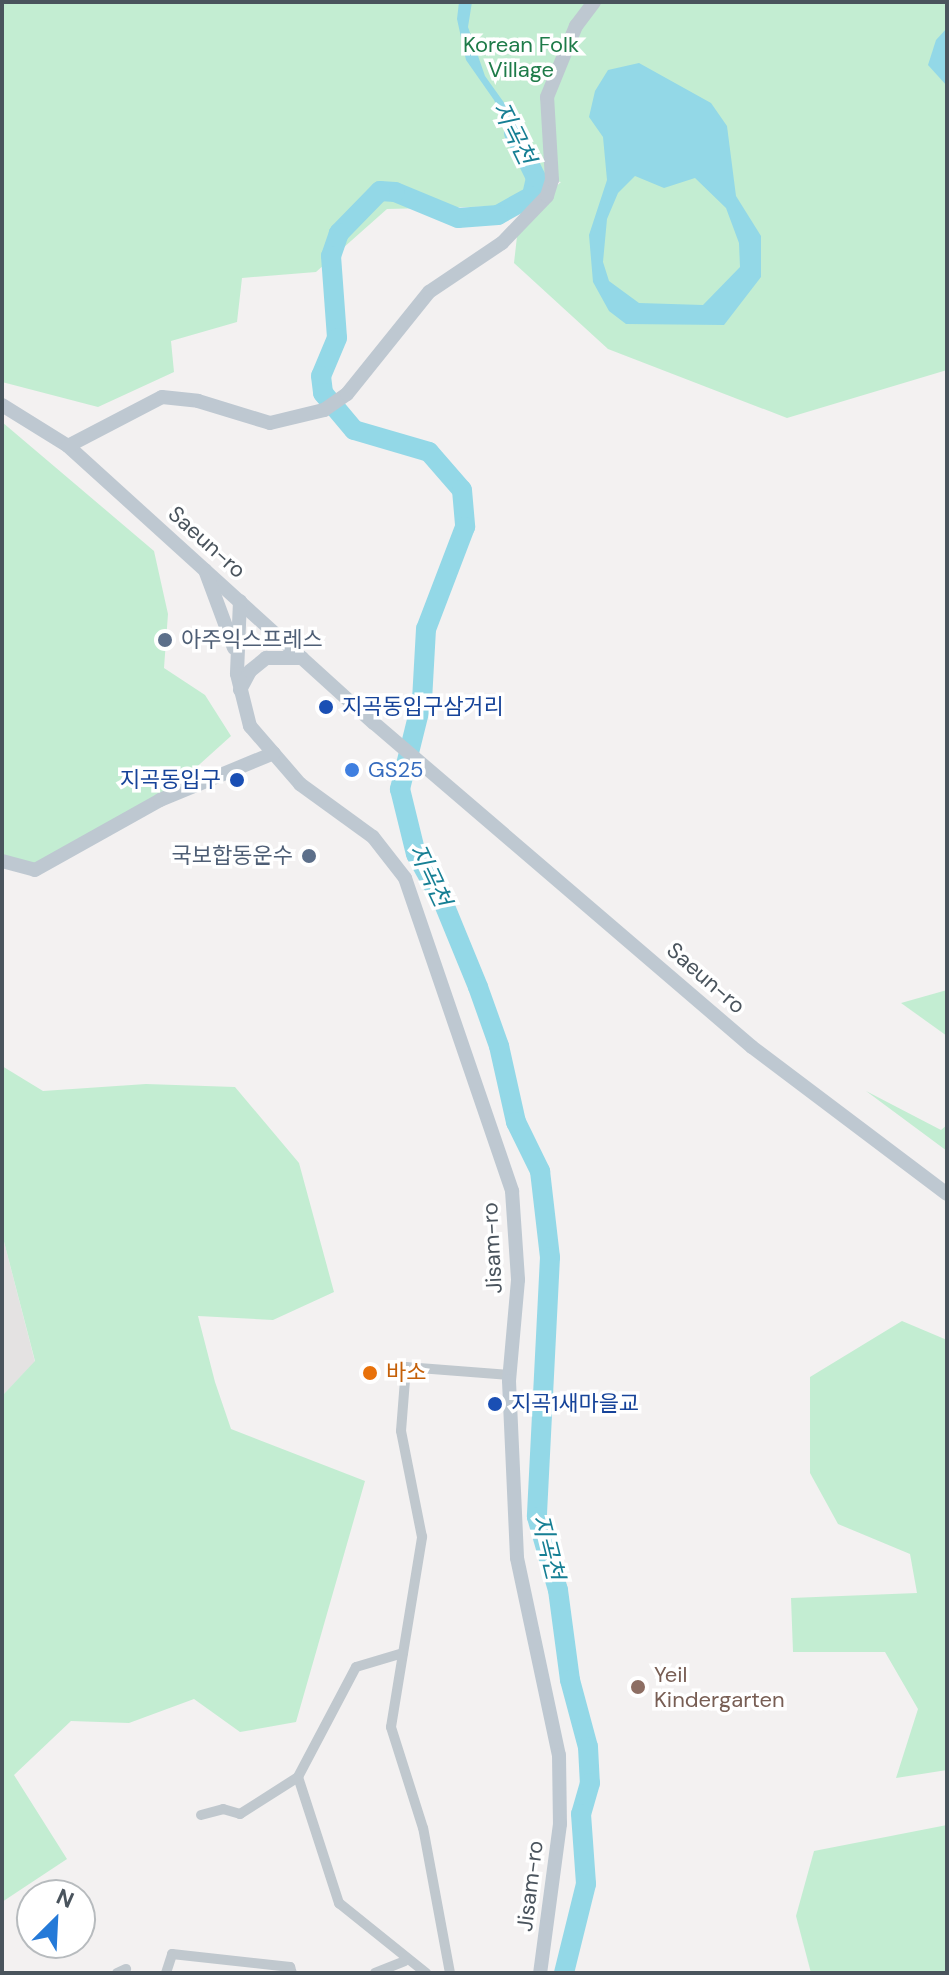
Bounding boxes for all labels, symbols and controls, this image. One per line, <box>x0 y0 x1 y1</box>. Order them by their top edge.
park label: Korean Folk Village <box>463 31 579 82</box>
water label: 지곡천 <box>487 97 541 169</box>
street label: Saeun-ro <box>163 500 251 584</box>
place label: 아주익스프레스 <box>181 627 323 653</box>
marker: 아주익스프레스 <box>156 631 174 649</box>
place label: 지곡동입구삼거리 <box>342 694 504 720</box>
marker: 지곡동입구삼거리 <box>317 698 335 716</box>
place label: GS25 <box>368 757 424 783</box>
marker: GS25 <box>343 761 361 779</box>
place label: 지곡동입구 <box>120 767 221 793</box>
marker: 지곡동입구 <box>228 771 246 789</box>
water label: 지곡천 <box>403 839 457 911</box>
place label: 국보합동운수 <box>172 843 293 869</box>
marker: 국보합동운수 <box>300 847 318 865</box>
street label: Saeun-ro <box>661 937 751 1019</box>
street label: Jisam-ro <box>476 1202 508 1294</box>
place label: 바소 <box>386 1360 426 1386</box>
marker: 바소 <box>361 1364 379 1382</box>
place label: 지곡1새마을교 <box>511 1391 639 1417</box>
marker: 지곡1새마을교 <box>486 1395 504 1413</box>
water label: 지곡천 <box>526 1511 570 1583</box>
place label: Yeil Kindergarten <box>654 1661 785 1712</box>
marker: Yeil Kindergarten <box>629 1678 647 1696</box>
street label: Jisam-ro <box>511 1839 549 1933</box>
north arrow <box>16 1879 96 1959</box>
text: N <box>52 1882 78 1915</box>

